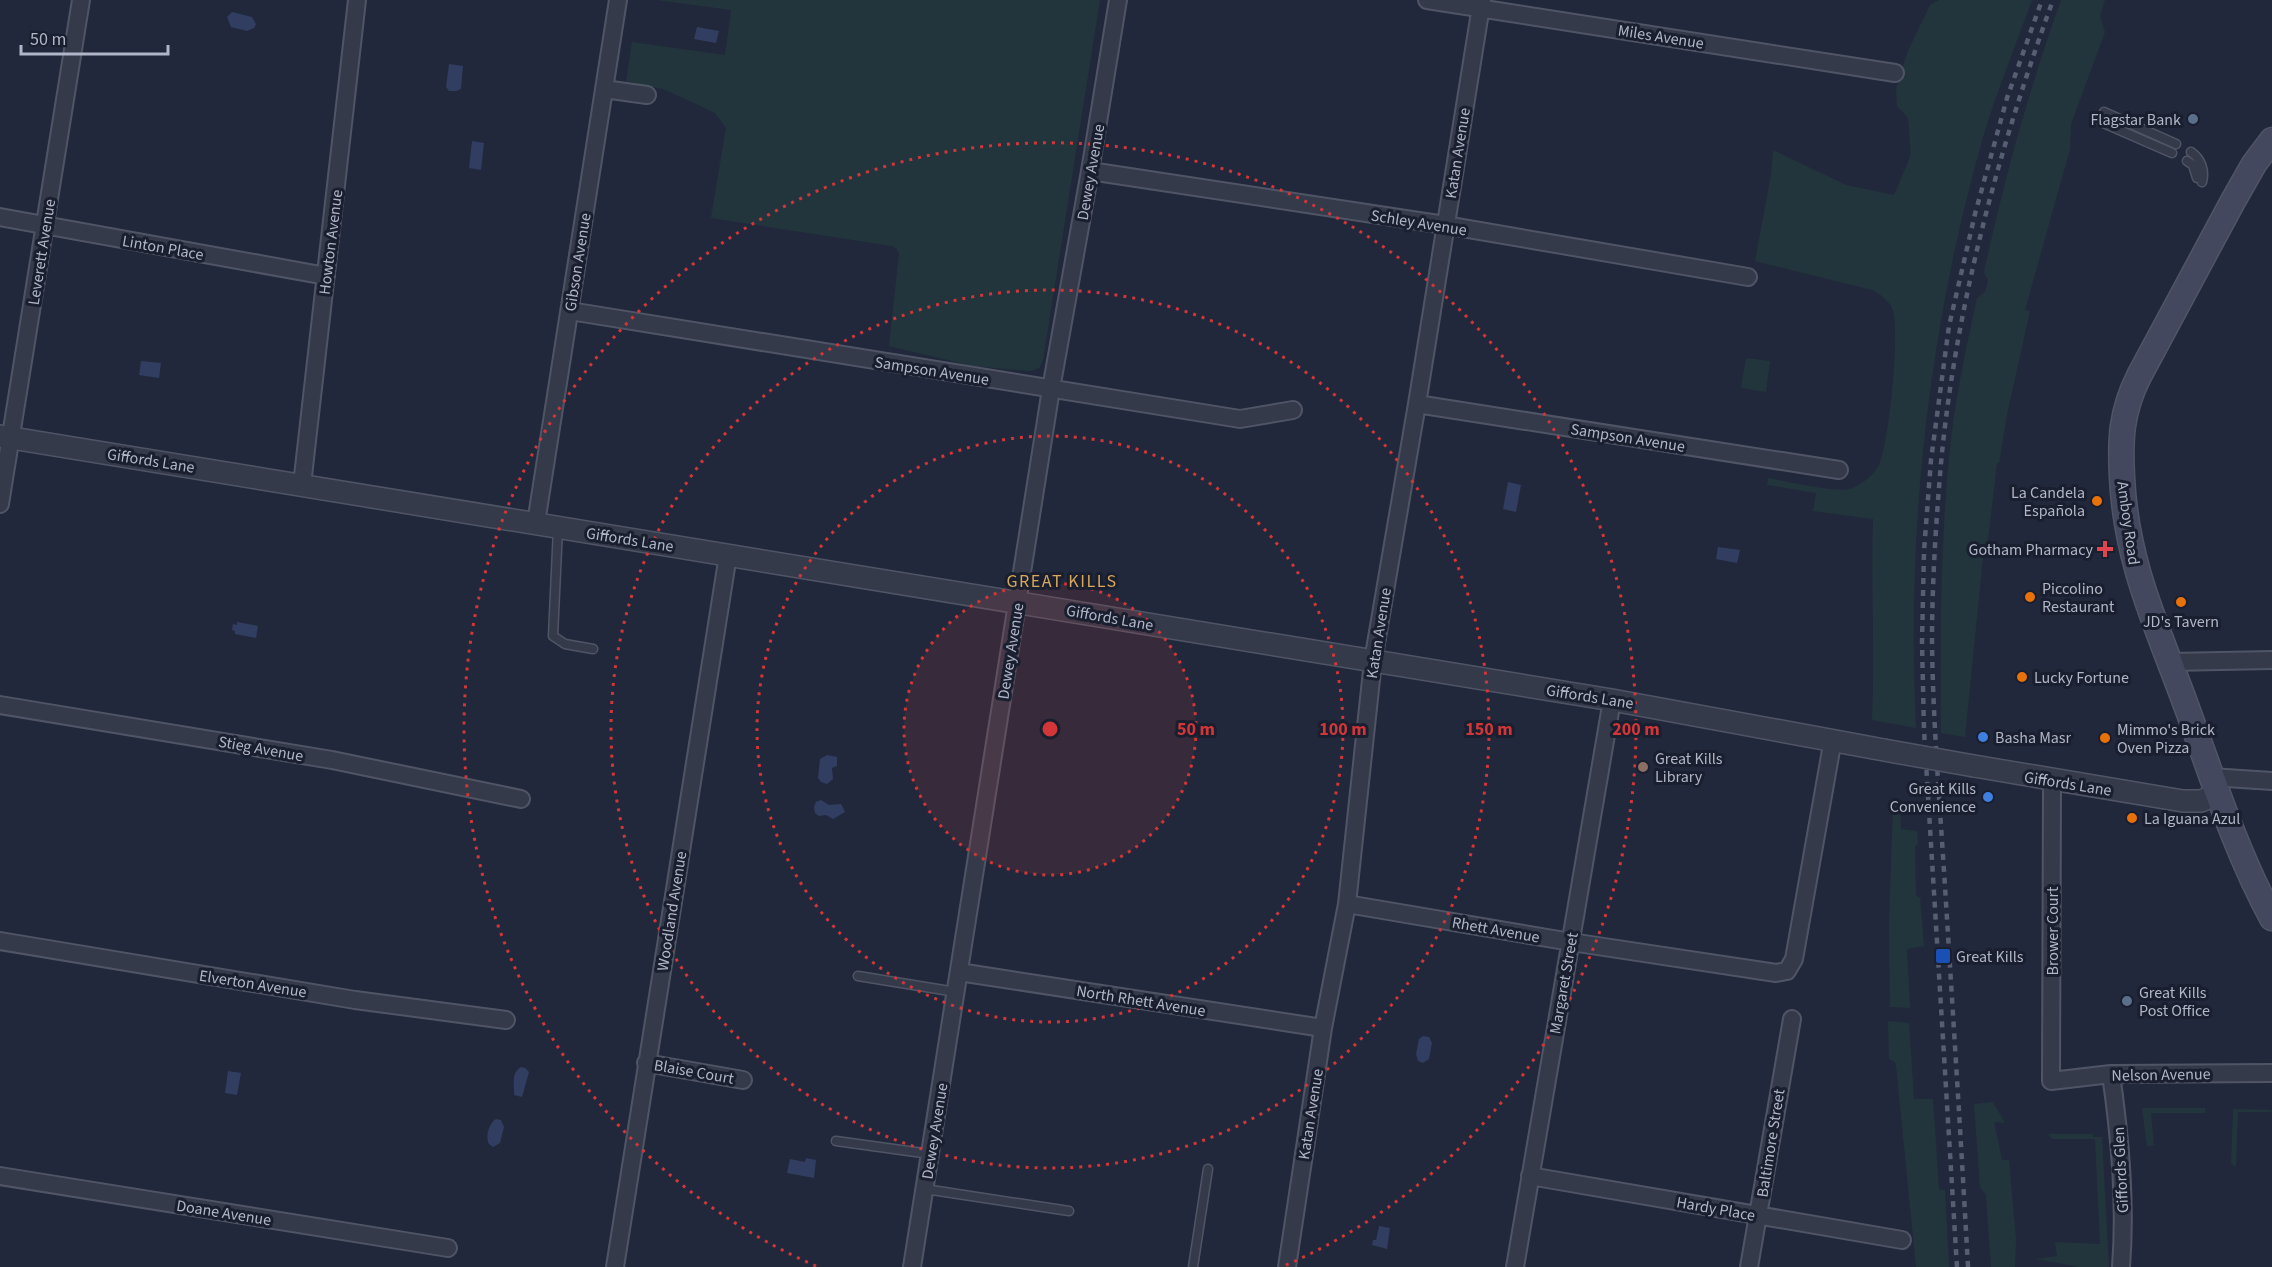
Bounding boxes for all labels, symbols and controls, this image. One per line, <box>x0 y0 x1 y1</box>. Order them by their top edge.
scale bar <box>21 18 168 56</box>
street label: Miles Avenue <box>1616 19 1705 55</box>
text: 50 m <box>30 27 66 52</box>
street label: Katan Avenue <box>1440 106 1476 200</box>
place label: Flagstar Bank <box>2090 109 2181 131</box>
marker: Flagstar Bank <box>2186 112 2200 126</box>
street label: Dewey Avenue <box>1072 122 1110 222</box>
street label: Howton Avenue <box>314 188 348 296</box>
street label: Leverett Avenue <box>23 197 61 307</box>
street label: Schley Avenue <box>1369 205 1468 241</box>
street label: Gibson Avenue <box>559 211 597 313</box>
street label: Linton Place <box>120 230 205 266</box>
street label: Sampson Avenue <box>873 351 991 391</box>
street label: Sampson Avenue <box>1569 418 1687 458</box>
street label: Giffords Lane <box>106 443 196 479</box>
street label: Amboy Road <box>2111 480 2145 566</box>
place label: La Candela Española <box>2011 482 2085 522</box>
marker: La Candela Española <box>2090 494 2104 508</box>
street label: Giffords Lane <box>585 522 675 558</box>
place label: Gotham Pharmacy <box>1969 539 2094 561</box>
marker: Gotham Pharmacy <box>2098 542 2112 556</box>
district label: GREAT KILLS <box>1006 569 1118 594</box>
place label: Piccolino Restaurant <box>2042 578 2115 618</box>
street label: Katan Avenue <box>1361 586 1397 680</box>
marker: Piccolino Restaurant <box>2023 590 2037 604</box>
marker: JD's Tavern <box>2174 595 2188 609</box>
street label: Giffords Lane <box>1064 599 1155 636</box>
street label: Dewey Avenue <box>993 601 1029 701</box>
place label: JD's Tavern <box>2143 611 2219 633</box>
place label: Lucky Fortune <box>2034 667 2129 689</box>
marker: Lucky Fortune <box>2015 670 2029 684</box>
street label: Giffords Lane <box>1545 679 1635 715</box>
text: 50 m <box>1177 717 1215 742</box>
text: 100 m <box>1319 717 1367 742</box>
text: 150 m <box>1465 717 1513 742</box>
text: 200 m <box>1612 717 1660 742</box>
centre of rings <box>1040 719 1060 739</box>
place label: Mimmo's Brick Oven Pizza <box>2117 719 2215 759</box>
place label: Basha Masr <box>1995 727 2072 749</box>
marker: Basha Masr <box>1976 730 1990 744</box>
street label: Stieg Avenue <box>217 731 305 767</box>
marker: Mimmo's Brick Oven Pizza <box>2098 731 2112 745</box>
place label: Great Kills Library <box>1655 748 1723 788</box>
marker: Great Kills Library <box>1636 760 1650 774</box>
street label: Giffords Lane <box>2023 766 2113 802</box>
place label: Great Kills Convenience <box>1890 778 1976 818</box>
marker: Great Kills Convenience <box>1981 790 1995 804</box>
place label: La Iguana Azul <box>2144 808 2240 830</box>
marker: La Iguana Azul <box>2125 811 2139 825</box>
street label: Woodland Avenue <box>652 850 692 973</box>
street label: Brower Court <box>2042 886 2064 976</box>
street label: Rhett Avenue <box>1450 911 1541 949</box>
street label: Margaret Street <box>1544 930 1584 1036</box>
place label: Great Kills <box>1956 946 2024 968</box>
marker: Great Kills <box>1934 947 1952 965</box>
street label: Elverton Avenue <box>198 965 308 1003</box>
street label: North Rhett Avenue <box>1075 980 1207 1022</box>
place label: Great Kills Post Office <box>2139 982 2210 1022</box>
marker: Great Kills Post Office <box>2120 994 2134 1008</box>
street label: Blaise Court <box>652 1054 736 1090</box>
street label: Nelson Avenue <box>2111 1063 2211 1087</box>
street label: Katan Avenue <box>1293 1067 1329 1161</box>
street label: Dewey Avenue <box>917 1081 953 1181</box>
street label: Baltimore Street <box>1752 1087 1791 1199</box>
street label: Giffords Glen <box>2108 1126 2134 1214</box>
street label: Hardy Place <box>1675 1191 1757 1227</box>
street label: Doane Avenue <box>175 1195 273 1231</box>

